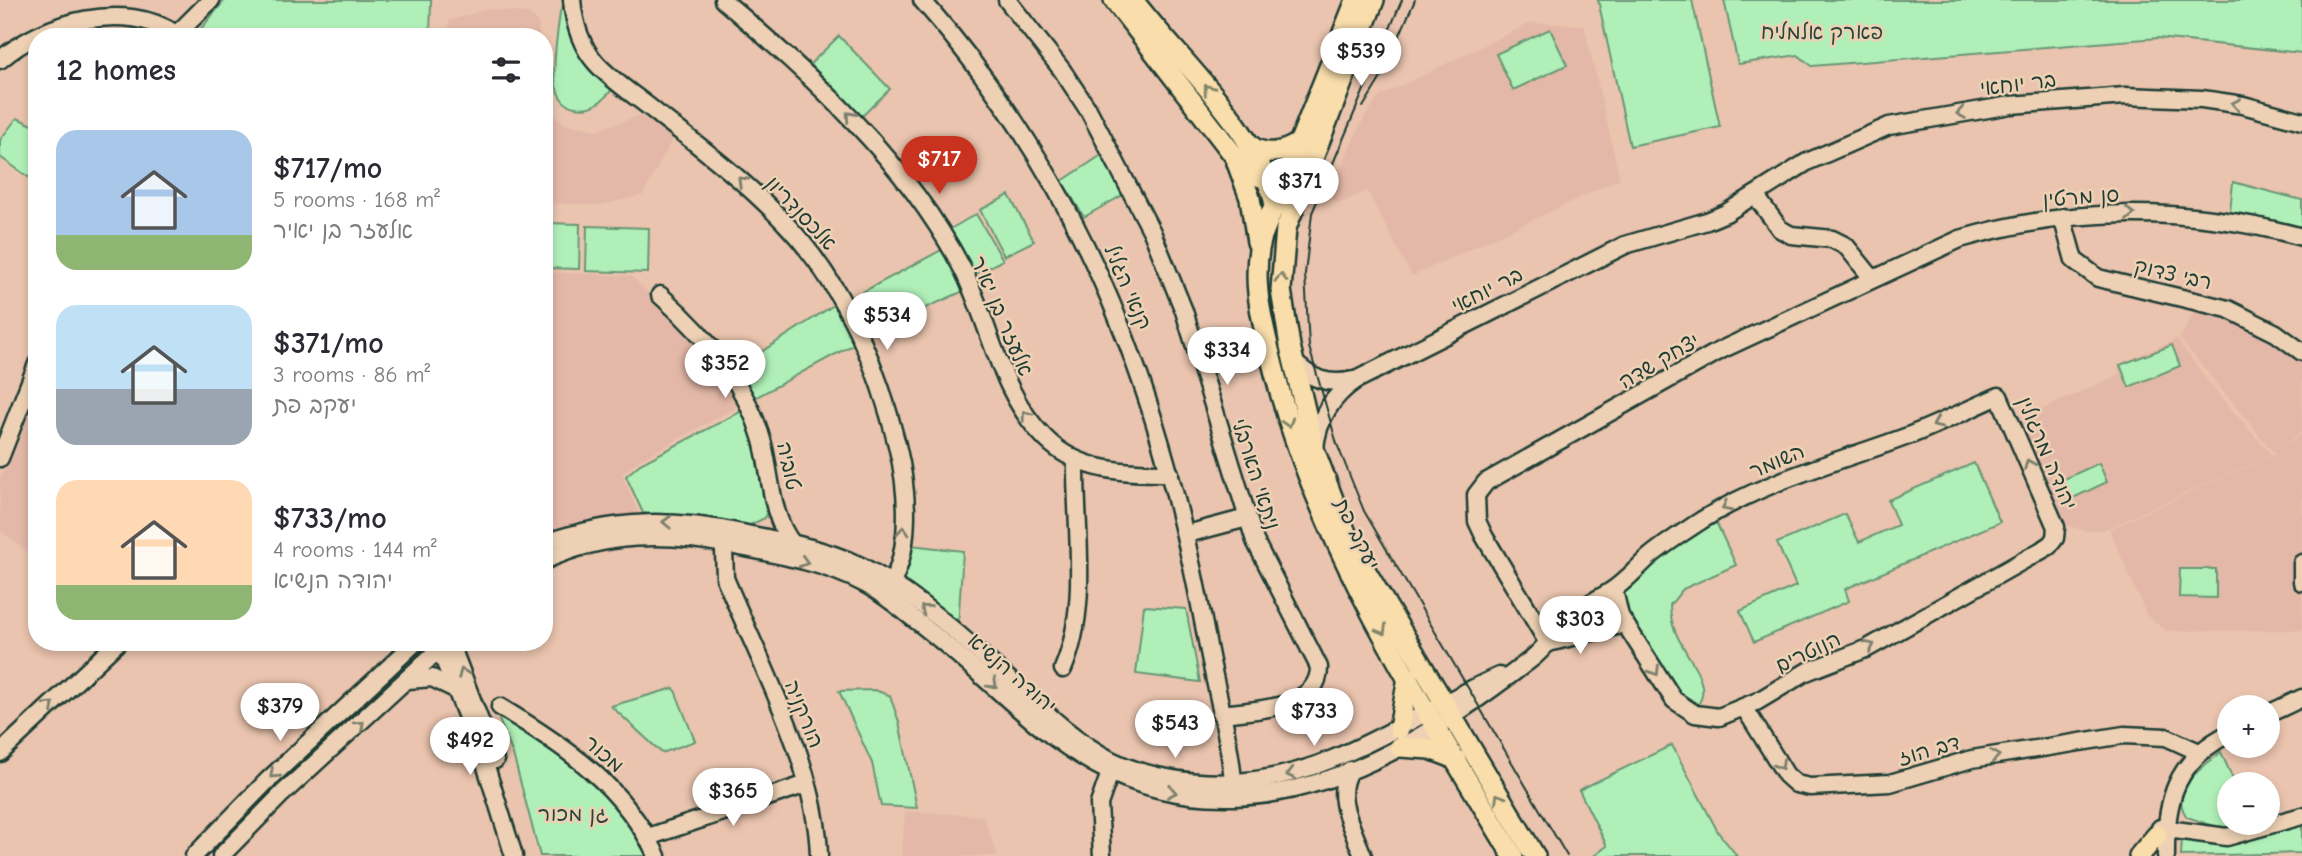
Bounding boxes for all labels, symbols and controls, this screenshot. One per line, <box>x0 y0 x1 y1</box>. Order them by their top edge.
park label: פארק אלמליח <box>1761 20 1883 45</box>
pin: $539 <box>1320 28 1402 88</box>
text: $539 <box>1336 37 1386 64</box>
icon: filters <box>487 51 525 89</box>
text: 12 homes <box>56 53 176 88</box>
street label: בר יוחאי <box>1979 67 2057 101</box>
one-way arrow <box>1204 84 1217 97</box>
one-way arrow <box>2230 97 2242 112</box>
one-way arrow <box>1955 105 1967 120</box>
one-way arrow <box>846 111 858 124</box>
pin: $717 <box>898 136 980 196</box>
text: $717 <box>917 145 961 172</box>
text: $717/mo <box>273 151 382 186</box>
icon: home <box>112 158 196 242</box>
pin: $371 <box>1259 158 1341 218</box>
text: $371 <box>1278 167 1322 194</box>
street label: אלכסנדריון <box>760 171 841 256</box>
one-way arrow <box>737 177 750 190</box>
street label: סן מרטין <box>2042 182 2120 213</box>
text: 5 rooms · 168 m² <box>273 186 440 213</box>
one-way arrow <box>2126 206 2136 222</box>
text: אלעזר בן יאיר <box>273 217 413 244</box>
street label: קנאי הגליל <box>1098 241 1157 333</box>
street label: אלעזר בן יאיר <box>965 252 1038 380</box>
street label: רבי צדוק <box>2132 253 2214 296</box>
street label: בר יוחאי <box>1448 262 1526 318</box>
one-way arrow <box>1273 272 1289 283</box>
pin: $534 <box>846 292 928 352</box>
text: $534 <box>863 301 911 328</box>
text: $371/mo <box>273 326 384 361</box>
pin: $334 <box>1186 328 1268 387</box>
street label: יצחק שדה <box>1615 328 1704 394</box>
icon: home <box>112 333 196 417</box>
text: $334 <box>1203 336 1251 363</box>
pin: $352 <box>684 340 766 400</box>
text: $352 <box>701 349 749 376</box>
text: 3 rooms · 86 m² <box>273 361 430 388</box>
text: יעקב פת <box>273 392 356 419</box>
street label: יהודה מרגולין <box>2011 393 2082 514</box>
one-way arrow <box>1021 410 1034 423</box>
street label: ניתאי הארבלי <box>1226 416 1285 533</box>
one-way arrow <box>1932 416 1944 430</box>
one-way arrow <box>1280 417 1295 429</box>
street label: השומר <box>1746 439 1808 483</box>
street label: טוביה <box>772 440 806 492</box>
one-way arrow <box>2023 459 2037 471</box>
street label: יעקב פת <box>1328 494 1384 574</box>
one-way arrow <box>1721 499 1733 513</box>
text: $733/mo <box>273 501 387 536</box>
icon: home <box>112 508 196 592</box>
one-way arrow <box>661 514 672 529</box>
one-way arrow <box>896 526 911 537</box>
text: 4 rooms · 144 m² <box>273 536 437 563</box>
one-way arrow <box>798 553 810 568</box>
text: יהודה הנשיא <box>273 567 393 594</box>
pin: $303 <box>1539 596 1621 656</box>
one-way arrow <box>920 605 933 618</box>
text: $303 <box>1555 605 1605 632</box>
one-way arrow <box>1374 623 1387 635</box>
street label: הנוטרים <box>1772 627 1844 677</box>
street label: יהודה הנשיא <box>963 628 1061 718</box>
one-way arrow <box>1863 640 1875 654</box>
one-way arrow <box>1647 664 1660 677</box>
one-way arrow <box>457 667 471 680</box>
one-way arrow <box>984 676 997 688</box>
street label: הורקניה <box>779 677 828 752</box>
pin: $379 <box>239 684 321 743</box>
pin: $733 <box>1273 688 1355 748</box>
text: $379 <box>256 692 304 719</box>
map controls <box>2217 695 2280 835</box>
button: + <box>2217 695 2280 758</box>
text: $733 <box>1291 697 1337 724</box>
pin: $543 <box>1134 700 1216 760</box>
one-way arrow <box>42 701 55 714</box>
text: $543 <box>1151 709 1199 736</box>
pin: $492 <box>429 718 511 777</box>
one-way arrow <box>351 721 364 733</box>
text: $492 <box>446 726 494 753</box>
street label: מכור <box>579 730 629 778</box>
street label: דב הוז <box>1895 730 1963 770</box>
one-way arrow <box>1989 749 2001 764</box>
one-way arrow <box>1772 758 1785 771</box>
one-way arrow <box>1285 765 1297 780</box>
one-way arrow <box>270 766 283 778</box>
pin: $365 <box>692 768 774 828</box>
button: − <box>2217 772 2280 835</box>
text: $365 <box>708 777 758 804</box>
one-way arrow <box>1166 783 1178 798</box>
one-way arrow <box>1495 792 1508 805</box>
park label: גן מכור <box>538 802 608 827</box>

